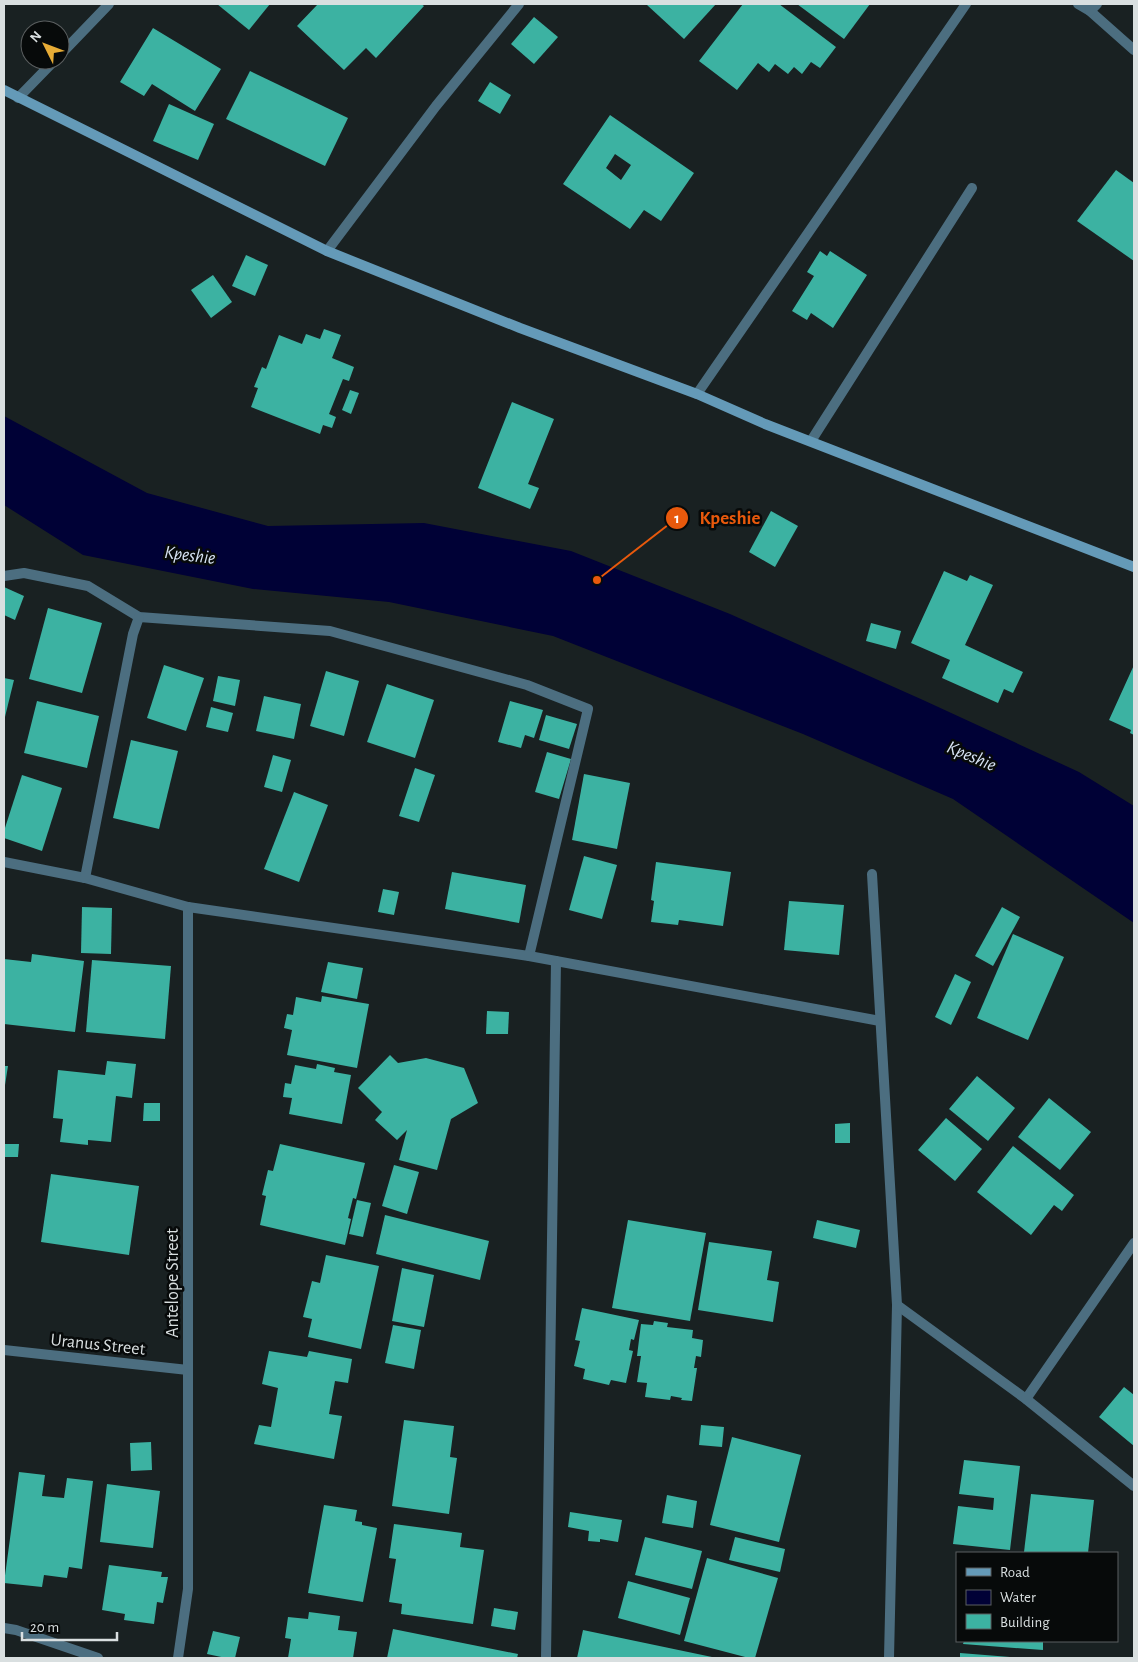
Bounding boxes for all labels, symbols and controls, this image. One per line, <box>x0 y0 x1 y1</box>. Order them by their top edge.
north arrow <box>20 20 70 70</box>
text: N <box>28 29 45 45</box>
callout: Kpeshie <box>665 501 771 535</box>
text: Kpeshie <box>700 509 761 528</box>
text: 1 <box>674 511 680 526</box>
water label: Kpeshie <box>163 543 216 568</box>
water label: Kpeshie <box>944 738 999 775</box>
street label: Antelope Street <box>164 1228 182 1338</box>
street label: Uranus Street <box>50 1331 146 1359</box>
legend <box>956 1552 1118 1642</box>
text: Road <box>1000 1565 1030 1580</box>
text: Water <box>1000 1590 1036 1605</box>
scale bar <box>22 1610 118 1642</box>
text: Building <box>1000 1615 1050 1630</box>
text: 20 m <box>30 1620 59 1635</box>

